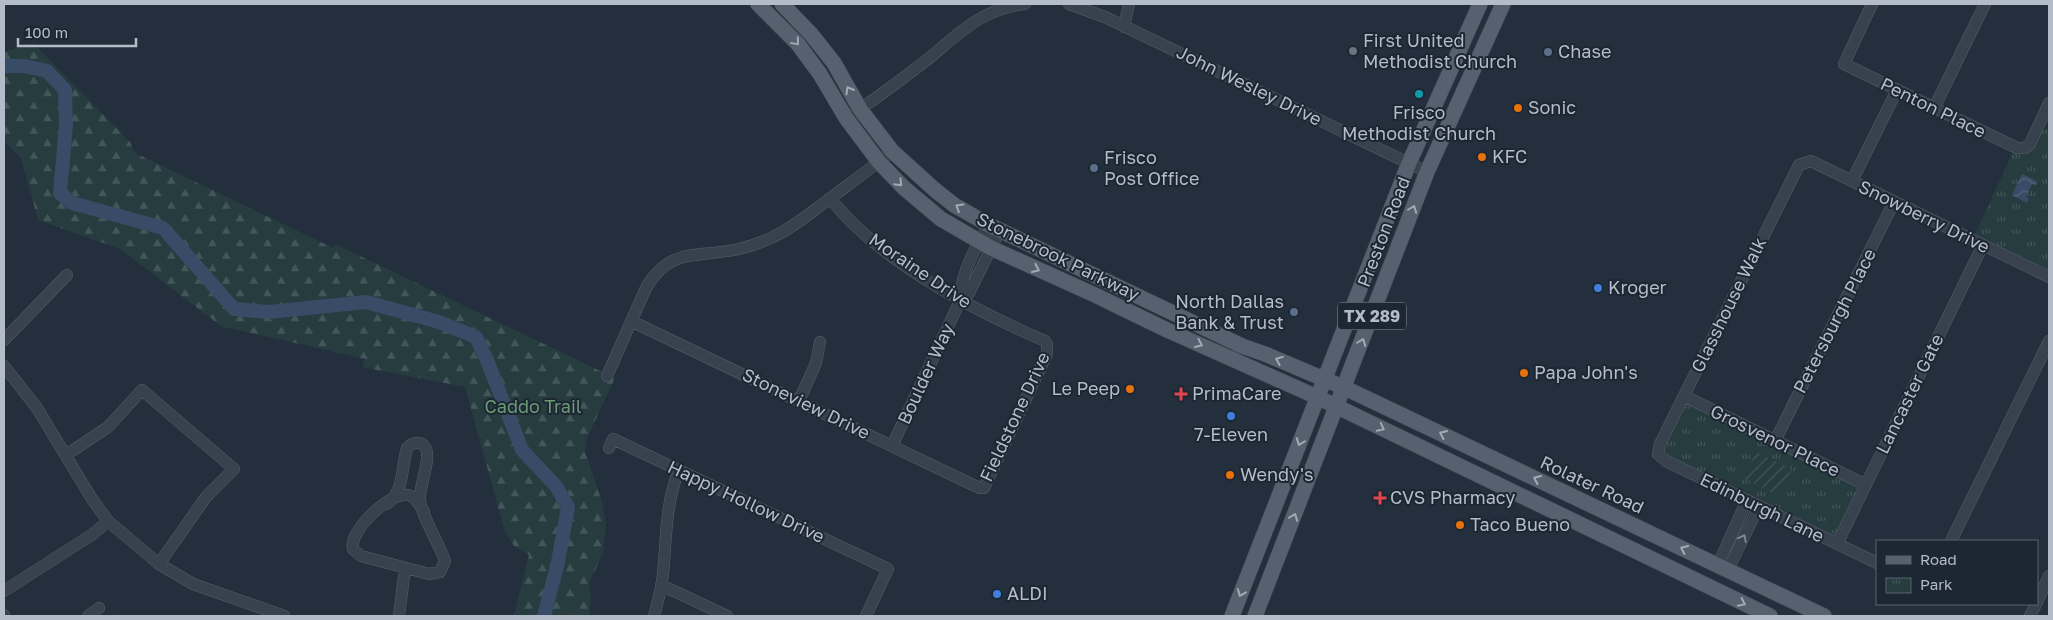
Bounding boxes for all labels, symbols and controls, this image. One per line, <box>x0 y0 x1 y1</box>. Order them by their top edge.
scale bar <box>18 15 135 47</box>
text: 100 m <box>25 23 68 41</box>
place label: First United Methodist Church <box>1363 29 1517 72</box>
one-way arrow <box>790 36 799 45</box>
street label: John Wesley Drive <box>1173 40 1326 130</box>
place label: Chase <box>1558 40 1611 62</box>
marker: First United Methodist Church <box>1347 45 1359 57</box>
marker: Chase <box>1542 46 1554 58</box>
street label: Penton Place <box>1877 72 1990 142</box>
one-way arrow <box>846 86 856 95</box>
marker: Frisco Methodist Church <box>1413 88 1425 100</box>
place label: Sonic <box>1528 96 1576 118</box>
place label: Frisco Methodist Church <box>1342 101 1496 144</box>
marker: Sonic <box>1512 102 1524 114</box>
place label: KFC <box>1492 145 1527 167</box>
place label: Frisco Post Office <box>1104 146 1199 189</box>
marker: KFC <box>1476 151 1488 163</box>
marker: Frisco Post Office <box>1088 162 1100 174</box>
street label: Preston Road <box>1352 173 1414 290</box>
street label: Snowberry Drive <box>1855 175 1994 257</box>
one-way arrow <box>893 177 902 186</box>
one-way arrow <box>955 204 964 214</box>
one-way arrow <box>1407 205 1417 213</box>
street label: Stonebrook Parkway <box>974 207 1143 305</box>
street label: Moraine Drive <box>865 228 976 312</box>
street label: Glasshouse Walk <box>1686 233 1770 376</box>
street label: Petersburgh Place <box>1788 244 1880 397</box>
one-way arrow <box>1031 262 1040 273</box>
place label: Kroger <box>1608 276 1667 298</box>
marker: Kroger <box>1592 282 1604 294</box>
place label: North Dallas Bank & Trust <box>1175 290 1284 333</box>
road number: TX 289 <box>1338 302 1406 330</box>
marker: North Dallas Bank & Trust <box>1288 306 1300 318</box>
street label: Boulder Way <box>892 320 958 428</box>
street label: Lancaster Gate <box>1871 330 1948 457</box>
one-way arrow <box>1194 338 1203 349</box>
one-way arrow <box>1356 338 1366 347</box>
street label: Fieldstone Drive <box>974 348 1054 485</box>
one-way arrow <box>1275 355 1284 366</box>
place label: Papa John's <box>1534 361 1638 383</box>
street label: Stoneview Drive <box>739 363 874 443</box>
marker: Papa John's <box>1518 367 1530 379</box>
place label: Le Peep <box>1051 377 1120 399</box>
place label: PrimaCare <box>1192 382 1281 404</box>
marker: Le Peep <box>1124 383 1136 395</box>
marker: PrimaCare <box>1174 387 1188 401</box>
park label: Caddo Trail <box>485 395 582 417</box>
street label: Grosvenor Place <box>1707 399 1844 481</box>
marker: 7-Eleven <box>1225 410 1237 422</box>
one-way arrow <box>1376 422 1385 432</box>
place label: 7-Eleven <box>1194 423 1268 445</box>
one-way arrow <box>1439 430 1448 440</box>
one-way arrow <box>1296 437 1306 446</box>
street label: Rolater Road <box>1537 450 1648 518</box>
street label: Happy Hollow Drive <box>665 455 828 547</box>
place label: Wendy's <box>1240 463 1313 485</box>
street label: Edinburgh Lane <box>1697 468 1828 547</box>
marker: Wendy's <box>1224 469 1236 481</box>
one-way arrow <box>1533 475 1542 485</box>
place label: CVS Pharmacy <box>1390 486 1515 508</box>
marker: CVS Pharmacy <box>1374 492 1386 504</box>
place label: Taco Bueno <box>1470 513 1570 535</box>
one-way arrow <box>1288 514 1298 522</box>
marker: Taco Bueno <box>1454 519 1466 531</box>
one-way arrow <box>1737 534 1747 543</box>
legend <box>1876 540 2038 605</box>
one-way arrow <box>1680 545 1689 555</box>
text: Road <box>1920 550 1957 568</box>
text: Park <box>1920 575 1953 593</box>
place label: ALDI <box>1007 582 1048 604</box>
marker: ALDI <box>991 588 1003 600</box>
one-way arrow <box>1237 588 1248 597</box>
one-way arrow <box>1737 596 1746 607</box>

